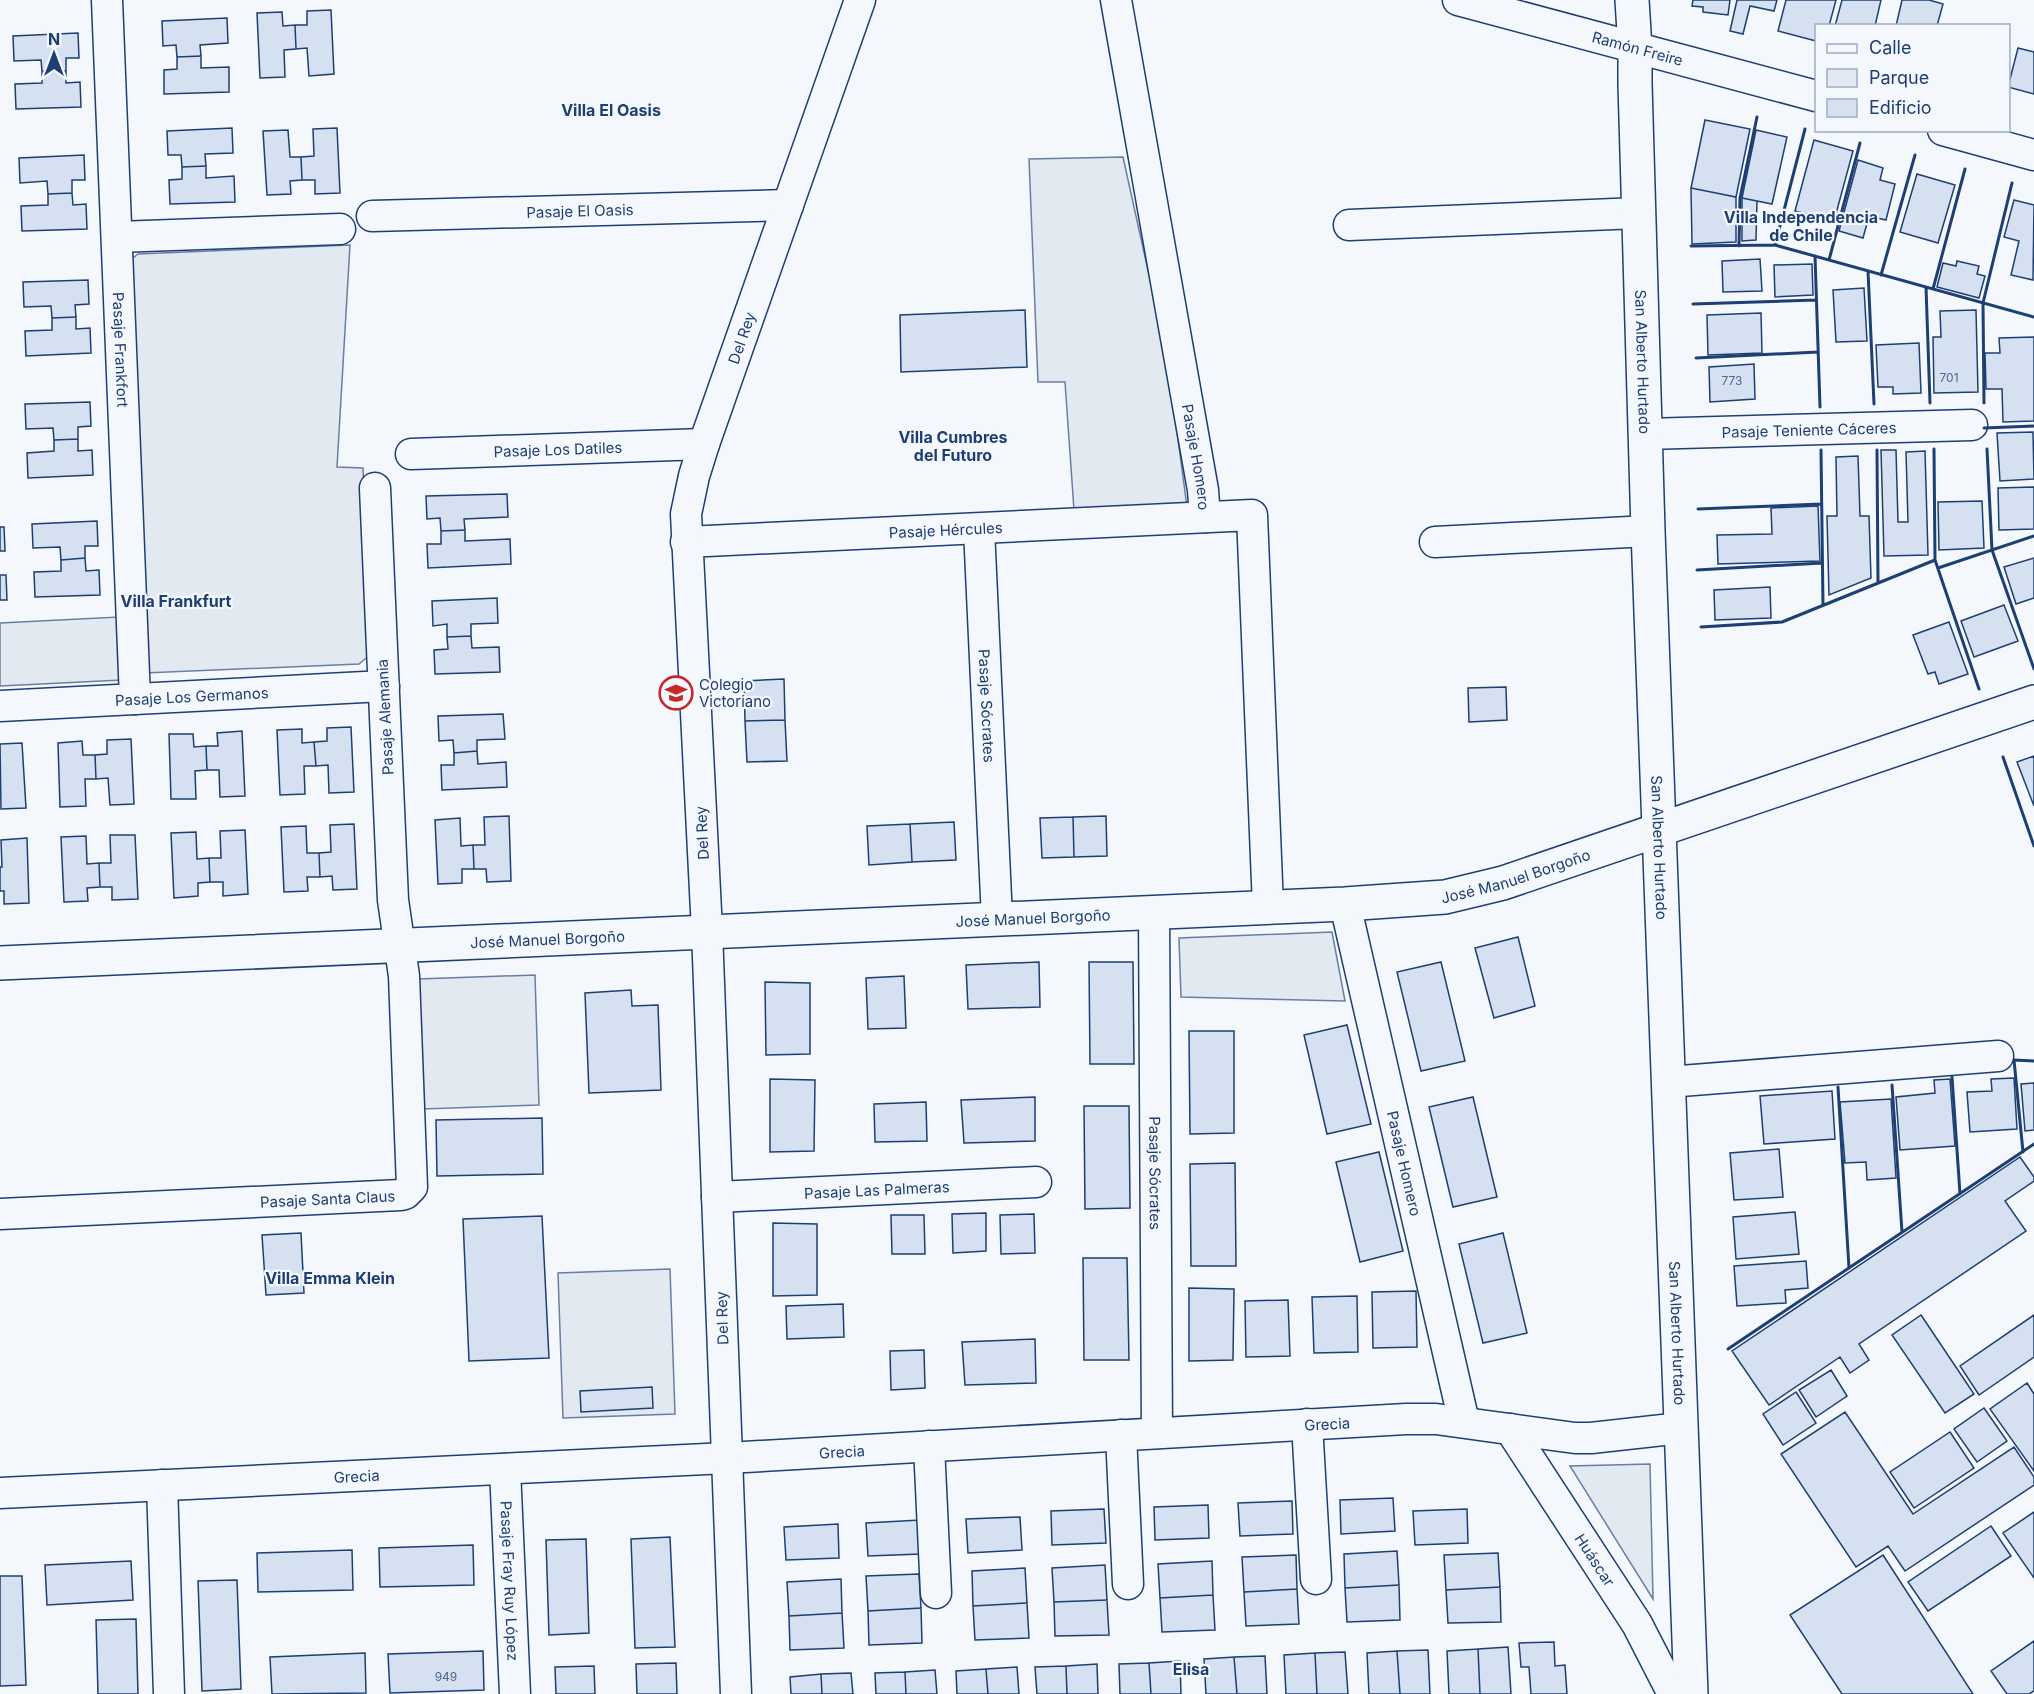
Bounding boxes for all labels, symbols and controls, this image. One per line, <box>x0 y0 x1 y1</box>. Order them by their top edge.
north arrow <box>24 24 84 84</box>
legend <box>1815 24 2010 132</box>
street label: Ramón Freire <box>1590 27 1685 69</box>
text: N <box>48 29 60 49</box>
text: Calle <box>1869 37 1911 58</box>
text: Parque <box>1869 67 1929 88</box>
text: Edificio <box>1869 97 1932 118</box>
district label: Villa El Oasis <box>561 100 661 120</box>
street label: Pasaje El Oasis <box>526 200 634 221</box>
district label: Villa Independencia de Chile <box>1724 207 1878 245</box>
street label: San Alberto Hurtado <box>1631 289 1655 434</box>
street label: Pasaje Frankfort <box>109 292 133 408</box>
street label: Del Rey <box>723 309 759 366</box>
house number: 701 <box>1939 370 1959 385</box>
house number: 773 <box>1721 373 1743 388</box>
street label: Pasaje Homero <box>1178 402 1214 511</box>
street label: Pasaje Teniente Cáceres <box>1721 418 1897 441</box>
district label: Villa Cumbres del Futuro <box>898 427 1008 465</box>
street label: Pasaje Los Datiles <box>493 437 623 461</box>
street label: Pasaje Hércules <box>888 517 1003 542</box>
district label: Villa Frankfurt <box>121 591 232 611</box>
street label: Pasaje Sócrates <box>975 649 999 763</box>
street label: Pasaje Alemania <box>372 659 398 775</box>
school or university icon: Colegio Victoriano <box>658 675 694 711</box>
place label: Colegio Victoriano <box>699 675 771 711</box>
street label: Pasaje Los Germanos <box>114 683 269 710</box>
street label: San Alberto Hurtado <box>1648 775 1672 920</box>
street label: Del Rey <box>691 805 713 860</box>
street label: José Manuel Borgoño <box>1439 845 1593 907</box>
street label: José Manuel Borgoño <box>955 905 1111 931</box>
street label: José Manuel Borgoño <box>470 926 625 952</box>
street label: Pasaje Homero <box>1383 1109 1426 1218</box>
street label: Pasaje Sócrates <box>1146 1116 1165 1230</box>
street label: Pasaje Las Palmeras <box>804 1177 950 1202</box>
street label: Pasaje Santa Claus <box>260 1186 396 1211</box>
street label: San Alberto Hurtado <box>1665 1261 1690 1406</box>
district label: Villa Emma Klein <box>265 1268 395 1288</box>
street label: Del Rey <box>712 1290 732 1345</box>
street label: Grecia <box>1304 1413 1351 1434</box>
street label: Grecia <box>818 1441 865 1462</box>
street label: Grecia <box>333 1465 380 1486</box>
street label: Pasaje Fray Ruy López <box>497 1500 523 1662</box>
street label: Huáscar <box>1571 1530 1619 1590</box>
district label: Elisa <box>1173 1659 1209 1679</box>
house number: 949 <box>435 1669 457 1684</box>

